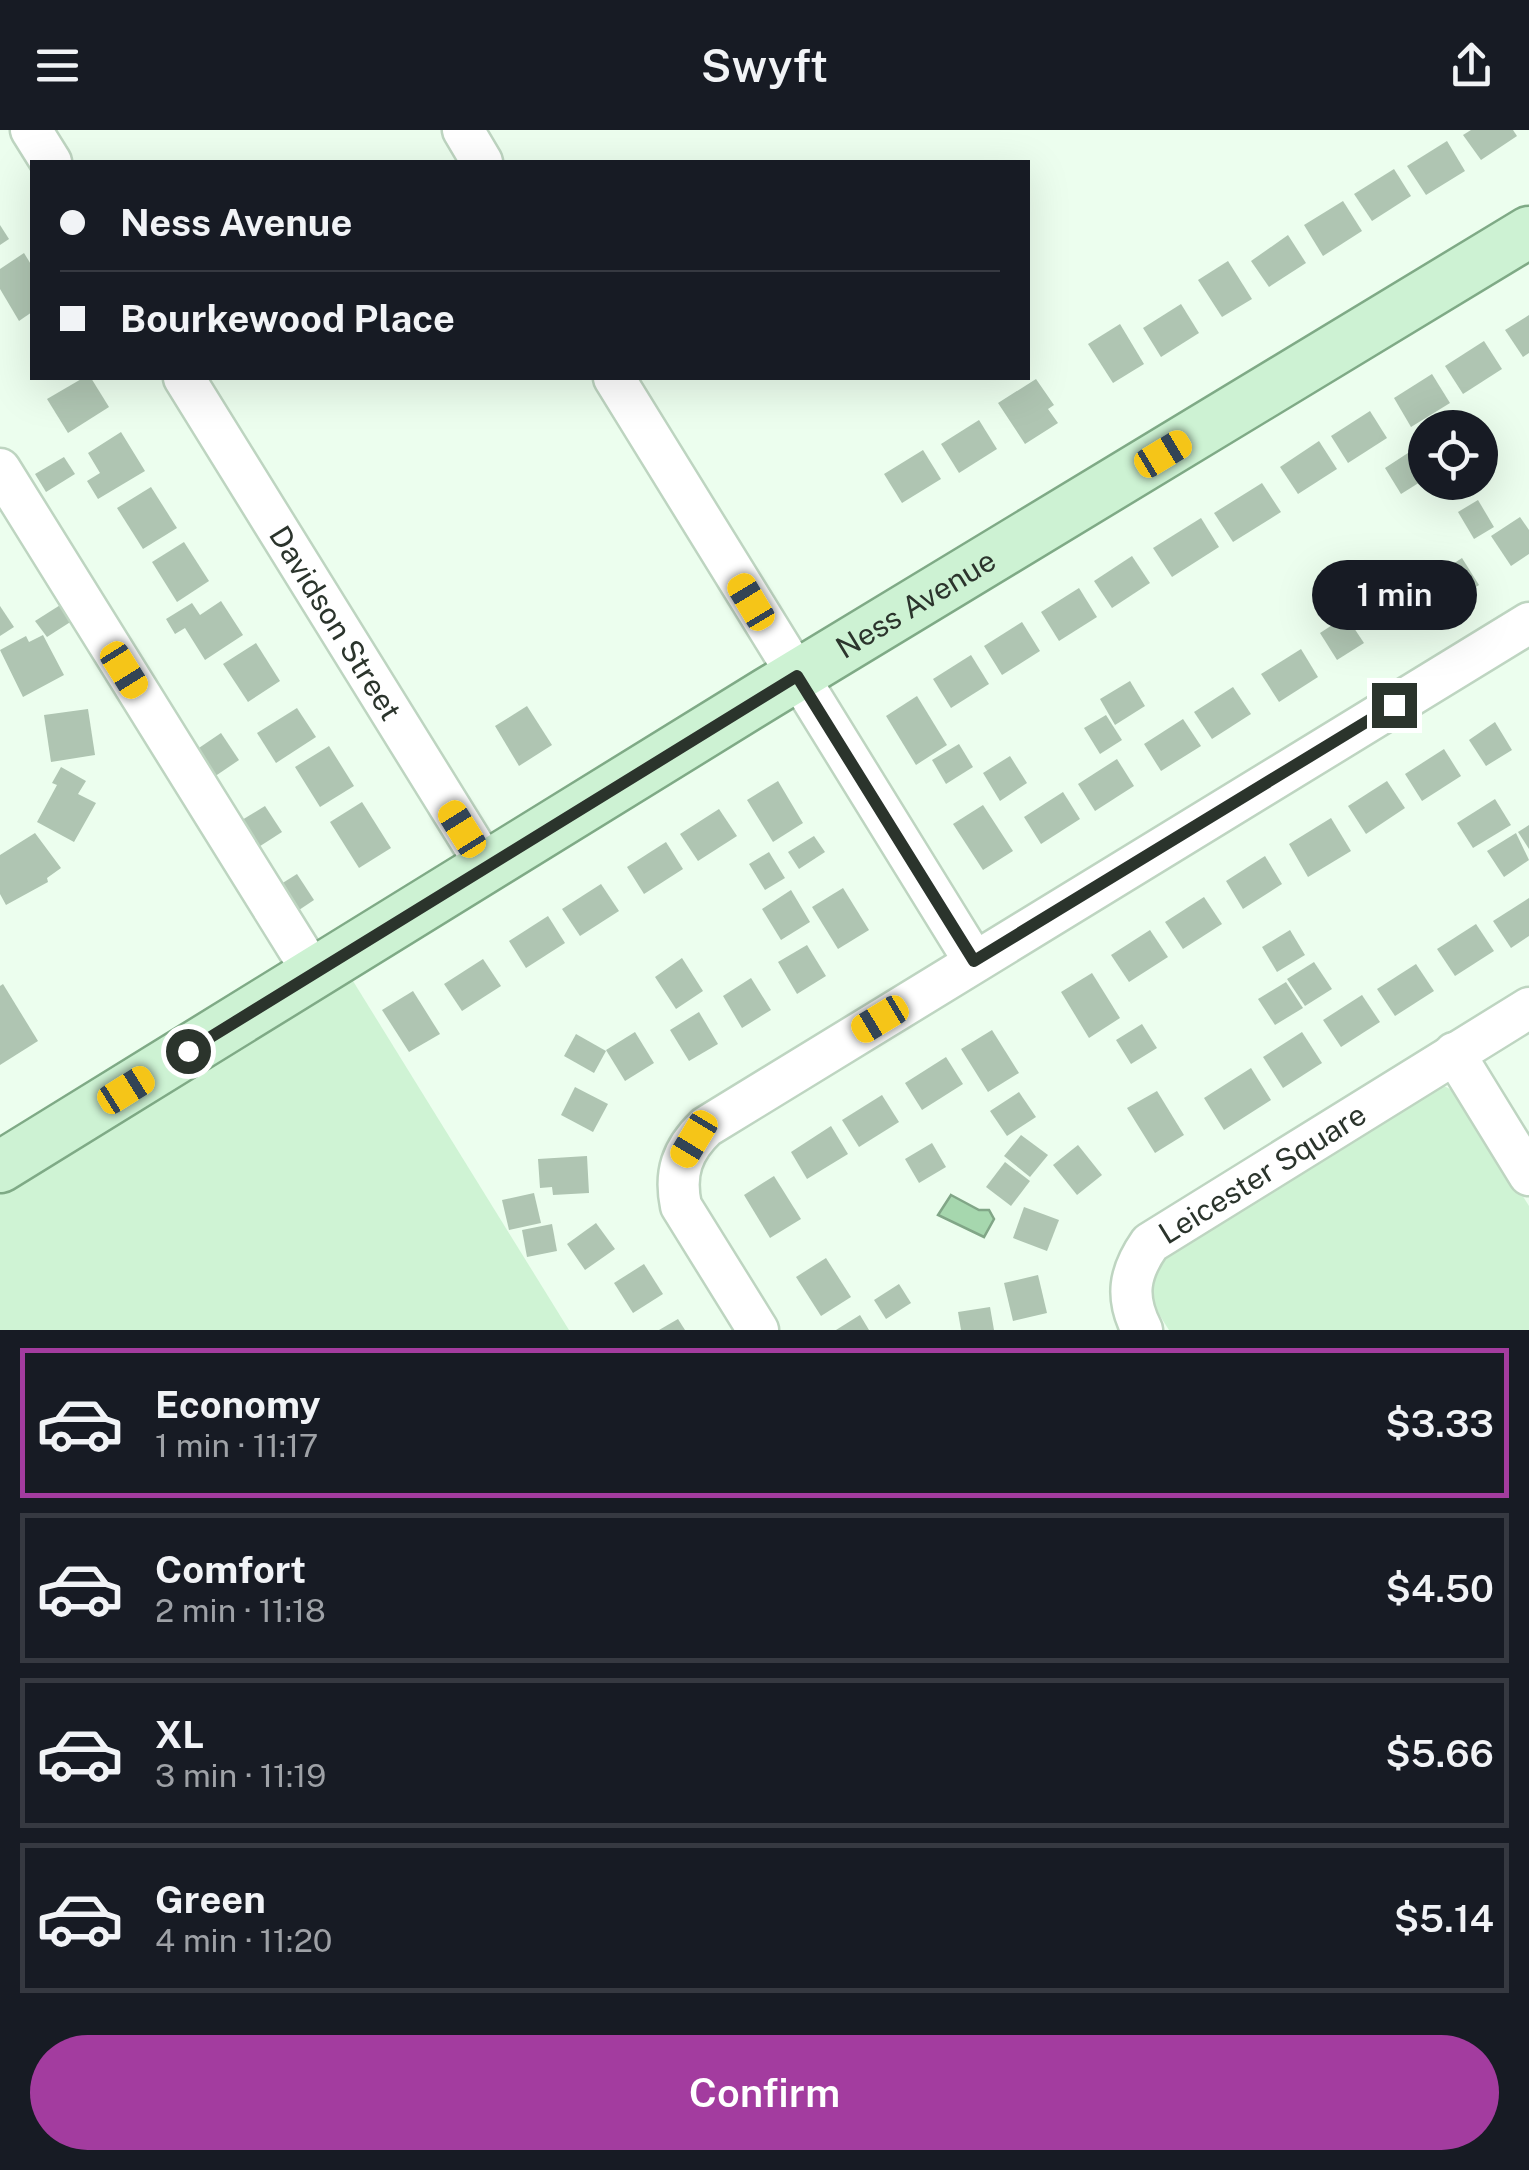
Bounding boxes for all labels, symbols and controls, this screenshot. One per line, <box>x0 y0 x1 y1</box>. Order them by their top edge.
icon: menu <box>30 38 85 93</box>
icon: share <box>1444 38 1499 93</box>
text: Swyft <box>701 39 828 92</box>
text: Ness Avenue <box>120 200 352 245</box>
text: Bourkewood Place <box>120 296 455 341</box>
map controls <box>1408 410 1498 500</box>
button: locate <box>1408 410 1498 500</box>
car <box>1130 426 1196 482</box>
street label: Davidson Street <box>262 519 409 727</box>
street label: Ness Avenue <box>829 542 1002 666</box>
callout: 1 min <box>1312 560 1476 630</box>
car <box>723 569 779 635</box>
text: 1 min <box>1356 576 1433 613</box>
car <box>95 637 153 703</box>
route end <box>1372 683 1417 728</box>
car <box>433 796 491 862</box>
car <box>847 991 913 1047</box>
route start <box>166 1029 211 1074</box>
car <box>93 1061 159 1119</box>
street label: Leicester Square <box>1152 1096 1372 1251</box>
car <box>666 1106 722 1172</box>
icon: car <box>35 1378 125 1468</box>
text: Economy <box>155 1382 321 1427</box>
text: $3.33 <box>1385 1401 1494 1446</box>
text: 1 min · 11:17 <box>155 1427 318 1464</box>
icon: car <box>35 1543 125 1633</box>
text: Comfort <box>155 1547 306 1592</box>
text: $4.50 <box>1386 1566 1494 1611</box>
text: 2 min · 11:18 <box>155 1592 326 1629</box>
icon: car <box>35 1708 125 1798</box>
text: XL <box>155 1712 204 1757</box>
text: $5.66 <box>1385 1731 1494 1776</box>
text: 3 min · 11:19 <box>155 1757 326 1794</box>
icon: car <box>35 1873 125 1963</box>
text: Green <box>155 1877 266 1922</box>
text: $5.14 <box>1394 1896 1494 1941</box>
text: 4 min · 11:20 <box>155 1922 332 1959</box>
button: Confirm <box>30 2035 1499 2150</box>

